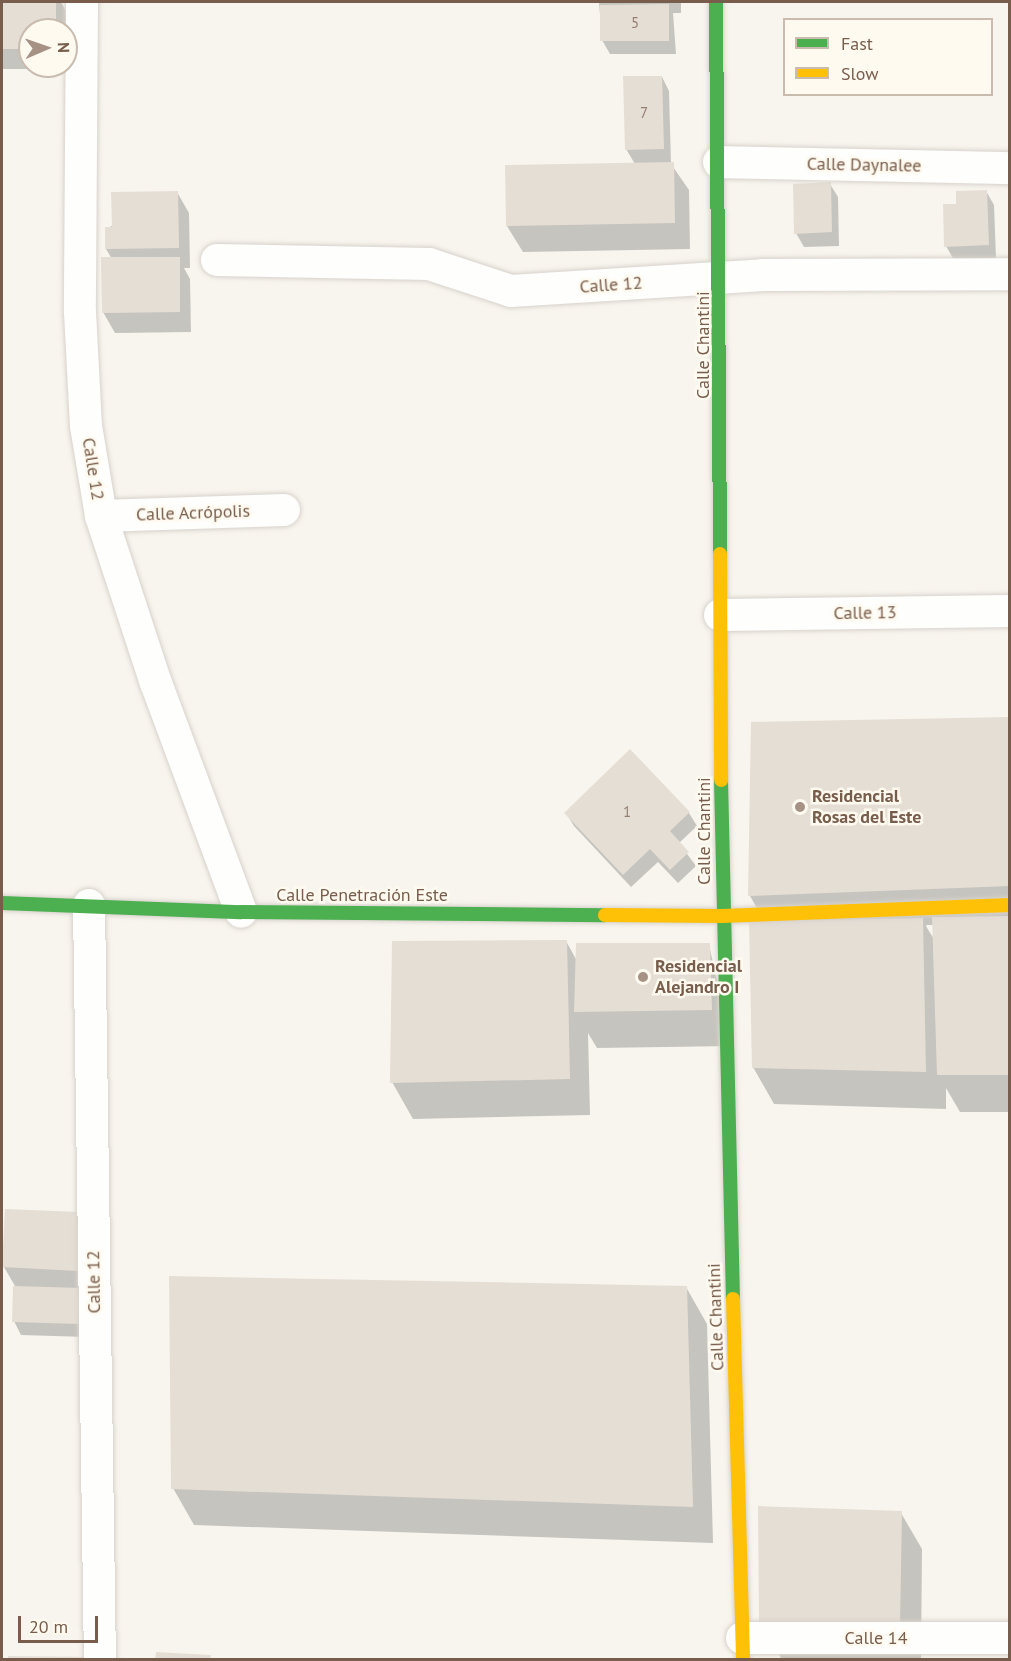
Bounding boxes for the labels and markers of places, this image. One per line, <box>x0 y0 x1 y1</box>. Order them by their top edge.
place label: Residencial Rosas del Este <box>812 786 921 828</box>
marker: Residencial Rosas del Este <box>793 800 807 814</box>
place label: Residencial Alejandro I <box>655 956 742 998</box>
marker: Residencial Alejandro I <box>636 970 650 984</box>

